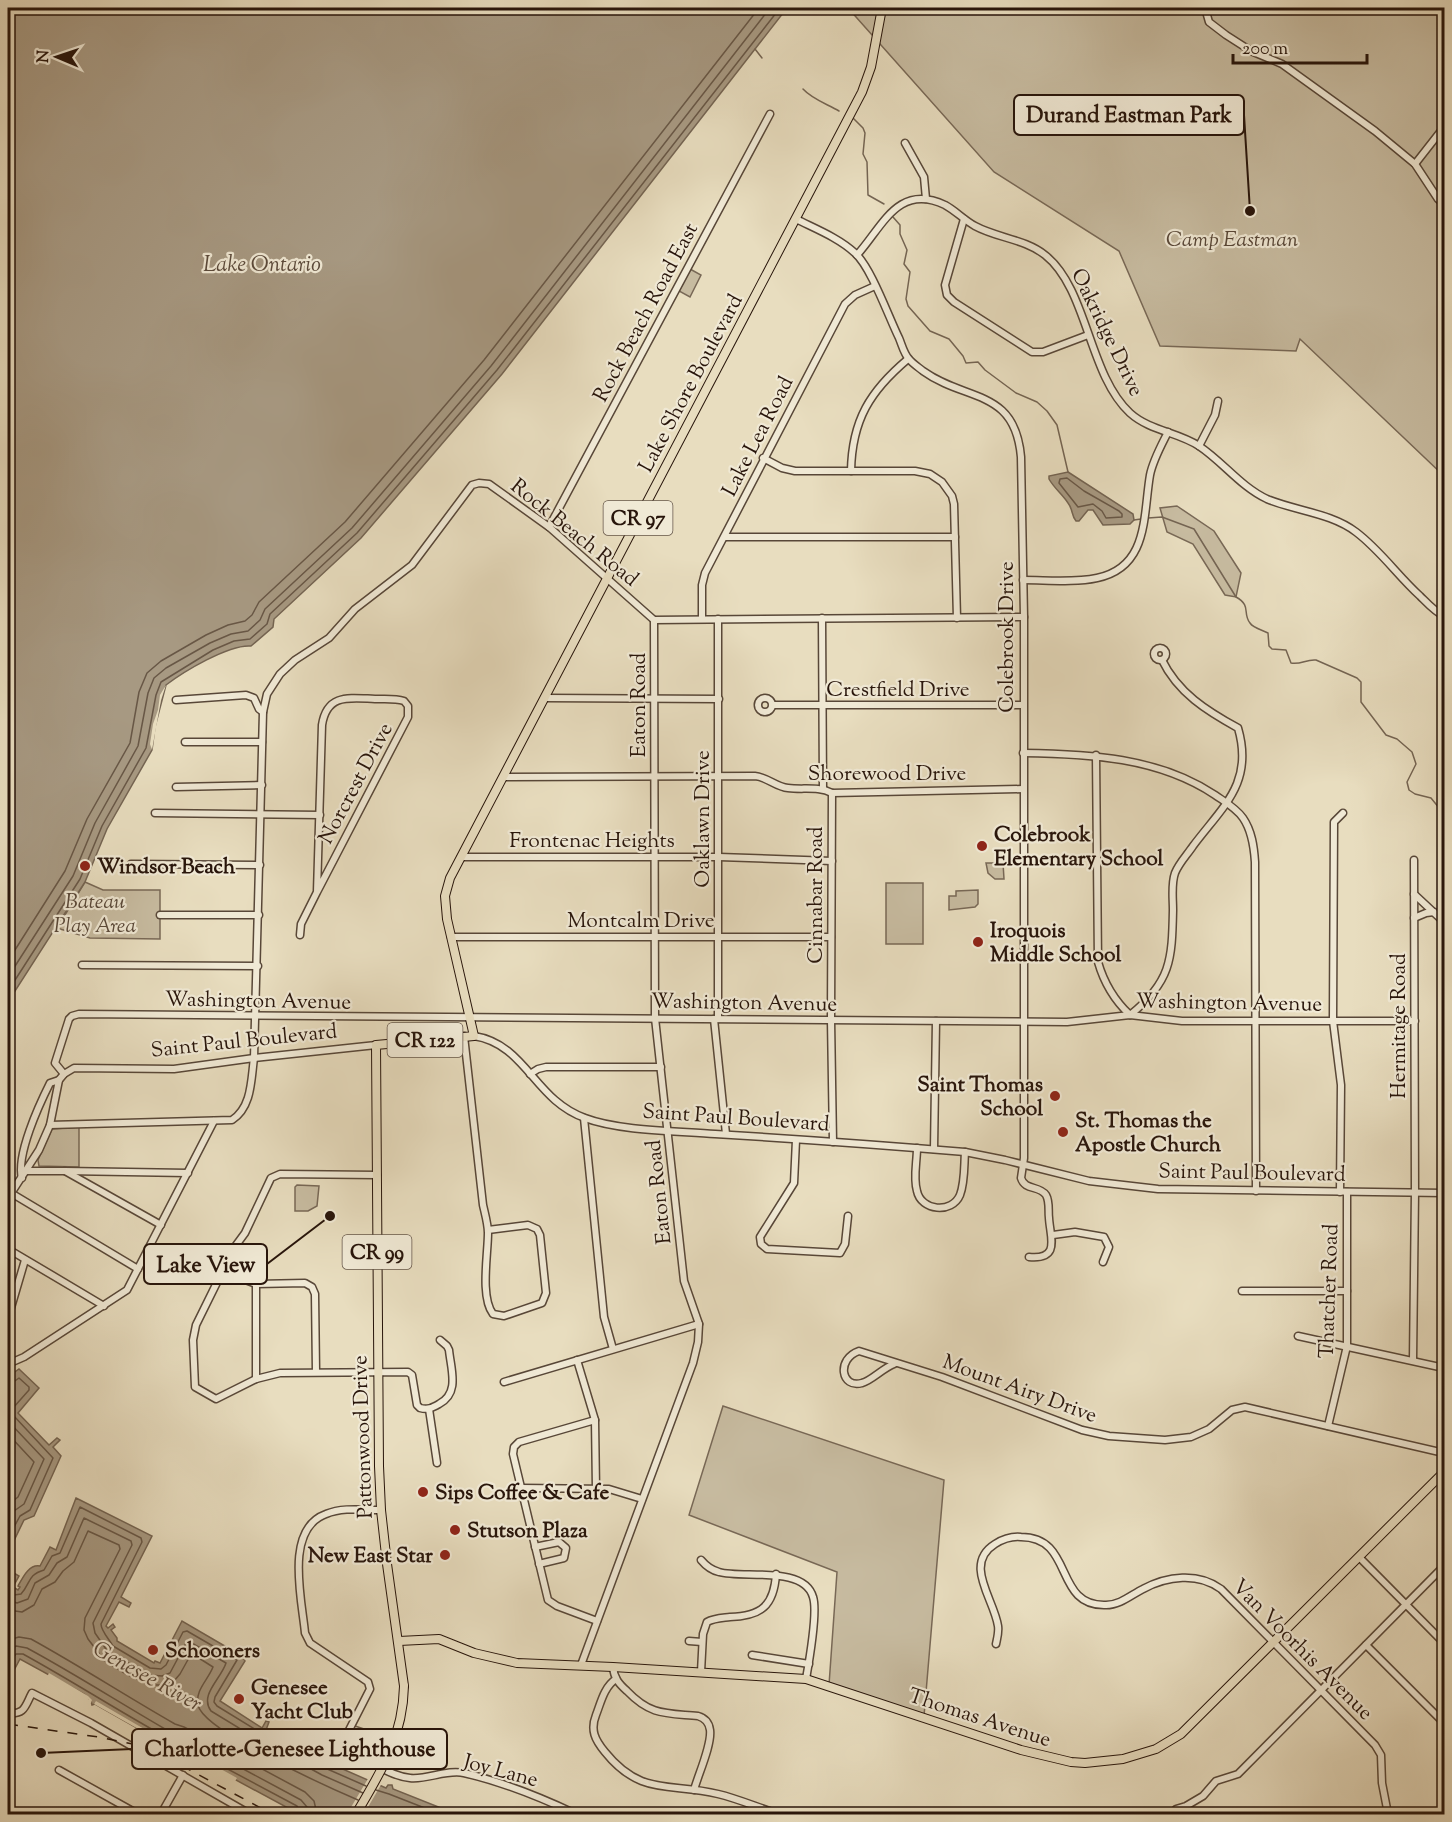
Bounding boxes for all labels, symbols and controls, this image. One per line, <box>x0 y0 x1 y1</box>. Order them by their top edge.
north arrow <box>27 27 87 87</box>
scale bar <box>1233 27 1366 65</box>
text: 200 m <box>1242 37 1288 63</box>
text: N <box>33 50 56 63</box>
callout: Durand Eastman Park <box>1014 95 1244 135</box>
text: Durand Eastman Park <box>1026 101 1232 133</box>
street label: Rock Beach Road East <box>587 218 707 408</box>
park label: Camp Eastman <box>1166 226 1298 256</box>
water label: Lake Ontario <box>203 250 321 282</box>
street label: Oakridge Drive <box>1062 264 1150 402</box>
street label: Lake Shore Boulevard <box>632 289 752 478</box>
street label: Lake Lea Road <box>716 371 802 502</box>
street label: Rock Beach Road <box>503 472 644 595</box>
road number: CR 97 <box>604 501 672 535</box>
street label: Colebrook Drive <box>993 561 1023 713</box>
street label: Eaton Road <box>625 652 655 757</box>
street label: Crestfield Drive <box>826 676 970 706</box>
street label: Norcrest Drive <box>312 718 401 850</box>
street label: Oaklawn Drive <box>689 750 719 888</box>
street label: Shorewood Drive <box>808 760 966 790</box>
place label: Colebrook Elementary School <box>994 821 1164 875</box>
street label: Cinnabar Road <box>802 826 832 964</box>
street label: Frontenac Heights <box>509 827 675 857</box>
marker: Colebrook Elementary School <box>975 839 989 853</box>
place label: Windsor Beach <box>97 853 236 883</box>
marker: Windsor Beach <box>78 859 92 873</box>
park label: Bateau Play Area <box>54 888 136 942</box>
street label: Montcalm Drive <box>567 907 715 937</box>
place label: Iroquois Middle School <box>990 917 1121 971</box>
marker: Iroquois Middle School <box>971 935 985 949</box>
street label: Hermitage Road <box>1385 953 1415 1099</box>
street label: Washington Avenue <box>164 985 351 1019</box>
street label: Washington Avenue <box>650 987 837 1021</box>
street label: Washington Avenue <box>1135 987 1322 1021</box>
street label: Saint Paul Boulevard <box>149 1017 339 1067</box>
road number: CR 122 <box>388 1023 462 1057</box>
place label: Saint Thomas School <box>917 1071 1043 1125</box>
marker: Saint Thomas School <box>1048 1089 1062 1103</box>
street label: Saint Paul Boulevard <box>641 1097 831 1141</box>
place label: St. Thomas the Apostle Church <box>1075 1107 1222 1161</box>
marker: St. Thomas the Apostle Church <box>1056 1125 1070 1139</box>
street label: Eaton Road <box>640 1138 680 1246</box>
street label: Saint Paul Boulevard <box>1158 1157 1346 1191</box>
street label: Thatcher Road <box>1313 1223 1347 1359</box>
road number: CR 99 <box>342 1235 412 1269</box>
callout: Lake View <box>144 1244 267 1284</box>
text: Lake View <box>157 1251 256 1283</box>
street label: Mount Airy Drive <box>938 1348 1101 1432</box>
street label: Pattonwood Drive <box>346 1355 382 1519</box>
place label: Sips Coffee & Cafe <box>435 1479 609 1509</box>
marker: Sips Coffee & Cafe <box>416 1485 430 1499</box>
place label: Stutson Plaza <box>467 1517 588 1547</box>
marker: Stutson Plaza <box>448 1523 462 1537</box>
place label: New East Star <box>308 1542 433 1572</box>
marker: New East Star <box>438 1548 452 1562</box>
street label: Van Voorhis Avenue <box>1224 1573 1379 1728</box>
water label: Genesee River <box>86 1634 207 1721</box>
place label: Schooners <box>165 1637 260 1667</box>
marker: Schooners <box>146 1643 160 1657</box>
place label: Genesee Yacht Club <box>251 1674 354 1728</box>
street label: Thomas Avenue <box>904 1682 1055 1756</box>
marker: Genesee Yacht Club <box>232 1692 246 1706</box>
callout: Charlotte-Genesee Lighthouse <box>132 1729 447 1769</box>
text: Charlotte-Genesee Lighthouse <box>144 1735 436 1767</box>
street label: Joy Lane <box>459 1747 541 1796</box>

